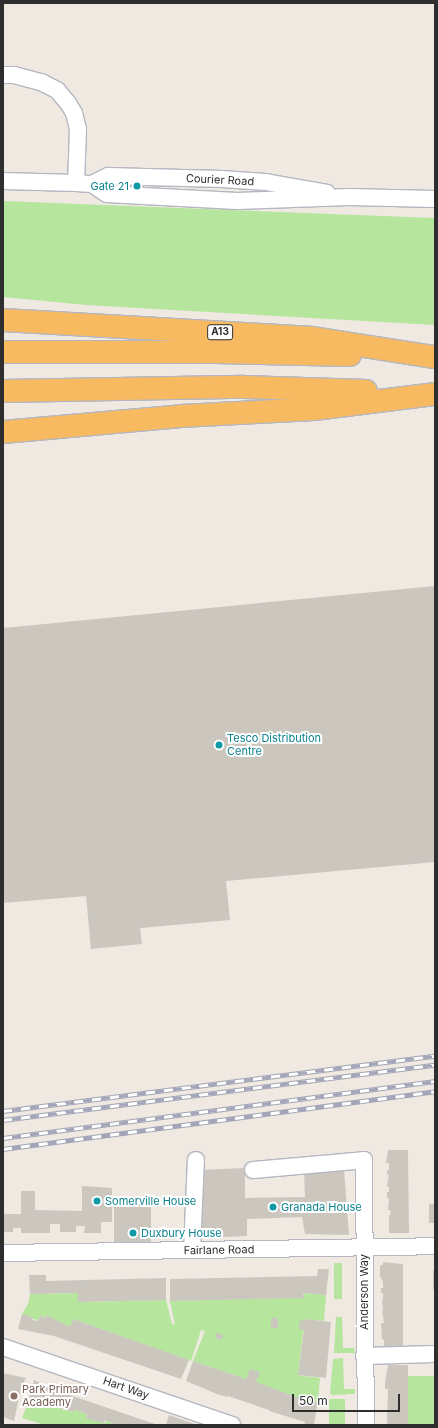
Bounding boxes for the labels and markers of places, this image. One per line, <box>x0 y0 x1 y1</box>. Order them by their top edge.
place label: Gate 21 <box>90 179 129 193</box>
marker: Gate 21 <box>132 181 142 191</box>
place label: Tesco Distribution Centre <box>227 732 321 758</box>
marker: Tesco Distribution Centre <box>214 740 224 750</box>
place label: Somerville House <box>105 1194 196 1208</box>
marker: Somerville House <box>92 1196 102 1206</box>
place label: Granada House <box>281 1200 362 1214</box>
marker: Granada House <box>268 1202 278 1212</box>
place label: Duxbury House <box>141 1226 222 1240</box>
marker: Duxbury House <box>128 1228 138 1238</box>
place label: Park Primary Academy <box>22 1383 89 1409</box>
marker: Park Primary Academy <box>9 1391 19 1401</box>

